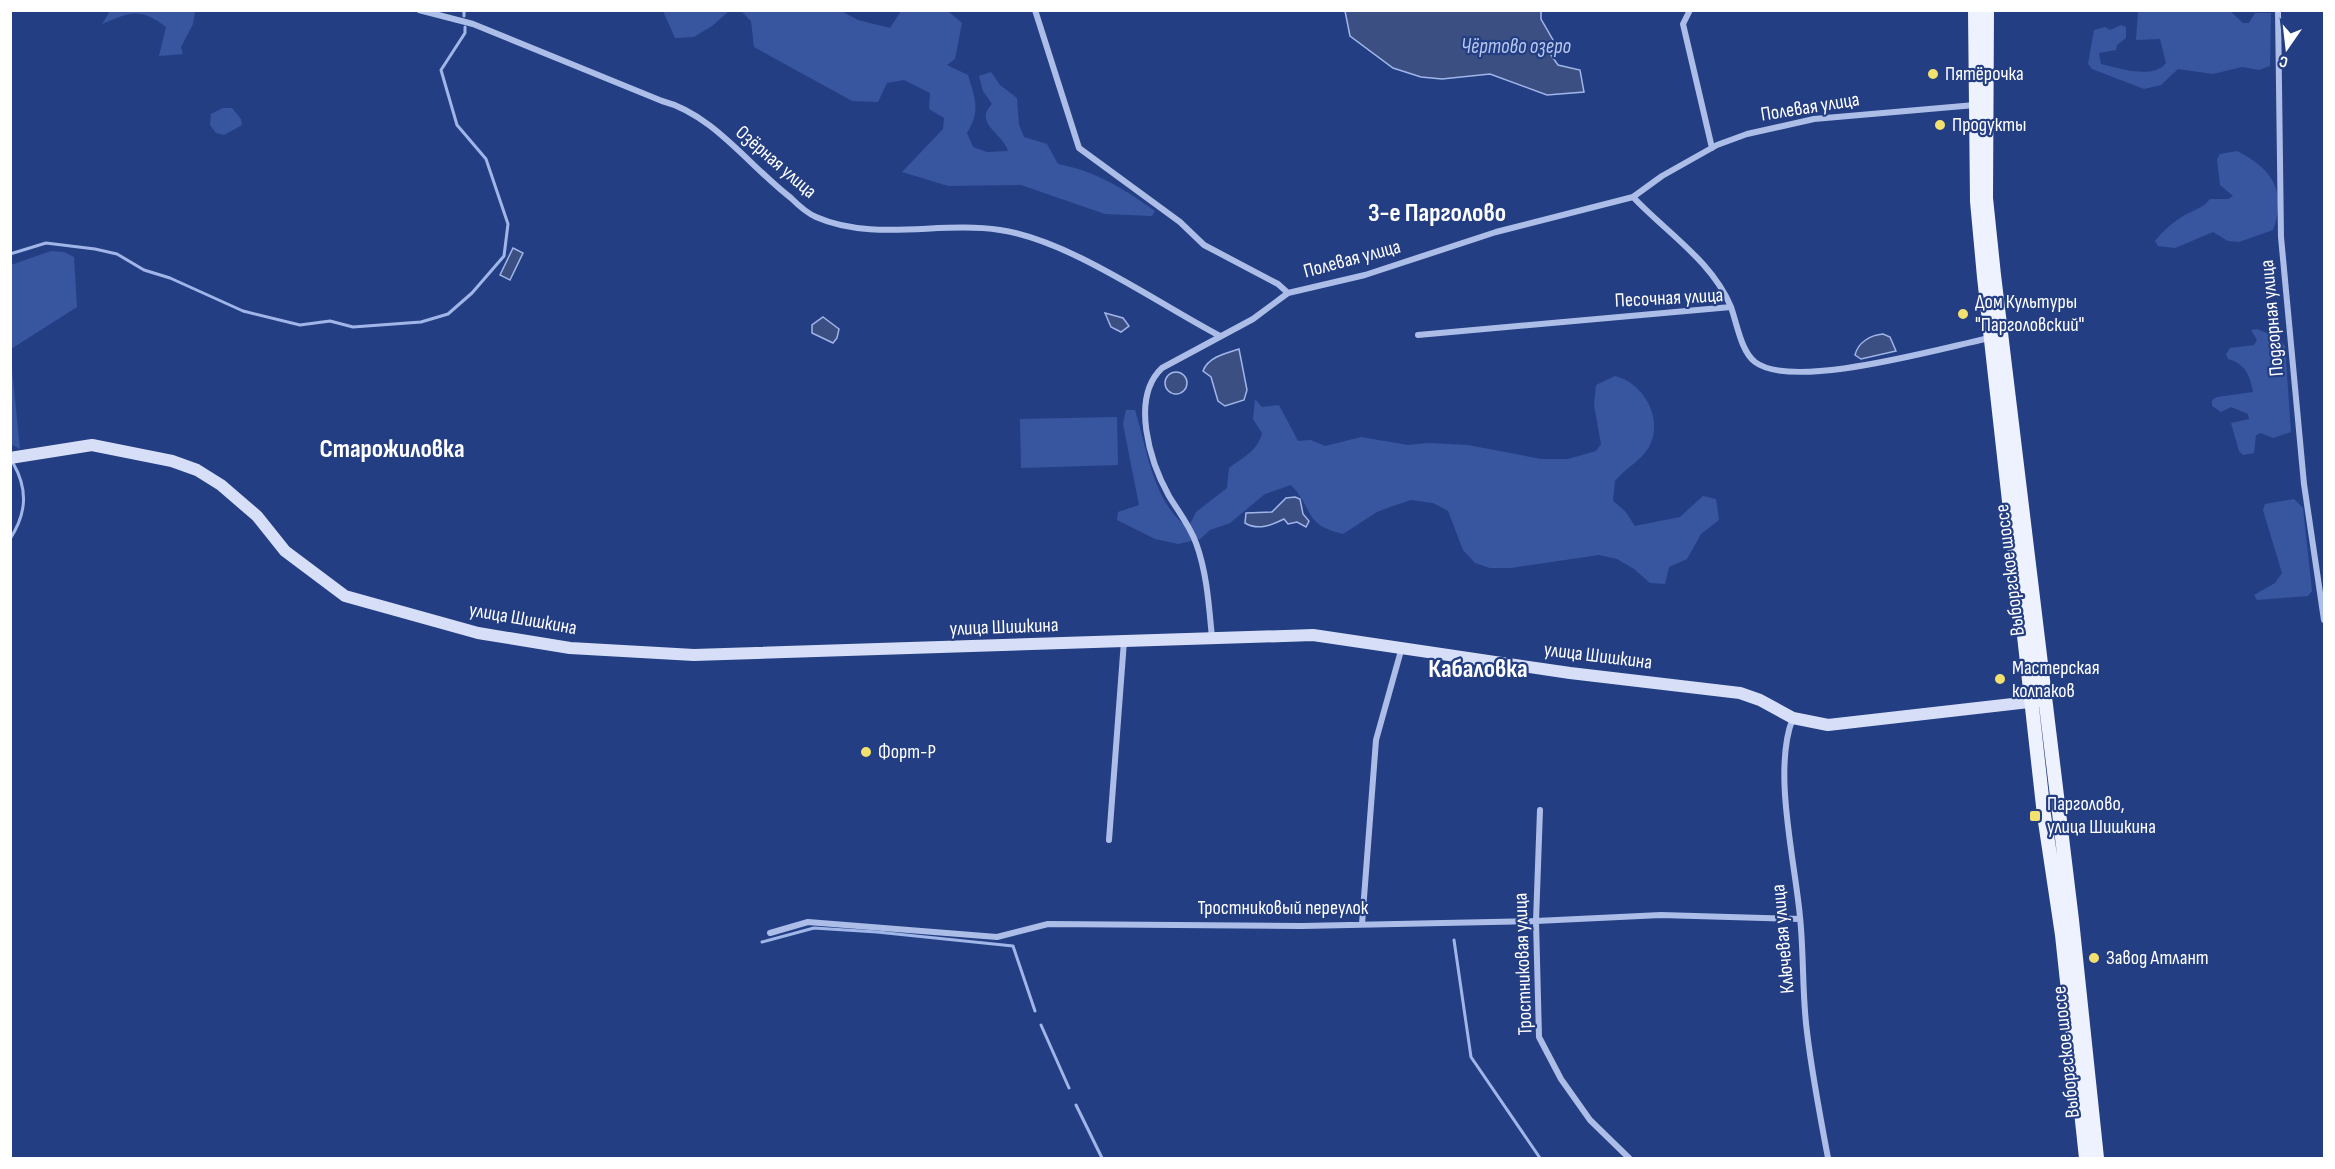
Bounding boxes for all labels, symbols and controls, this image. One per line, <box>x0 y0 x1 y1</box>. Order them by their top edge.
north arrow <box>2257 18 2317 78</box>
water label: Чёртово озеро <box>1461 34 1571 59</box>
text: С <box>2277 51 2290 71</box>
place label: Пятёрочка <box>1945 62 2024 86</box>
marker: Пятёрочка <box>1926 67 1940 81</box>
street label: Полевая улица <box>1759 87 1861 127</box>
place label: Продукты <box>1952 113 2027 137</box>
marker: Продукты <box>1933 118 1947 132</box>
street label: Озёрная улица <box>731 120 821 204</box>
district label: 3-е Парголово <box>1368 198 1506 229</box>
street label: Полевая улица <box>1301 235 1403 283</box>
street label: Подгорная улица <box>2255 259 2289 377</box>
street label: Песочная улица <box>1614 283 1724 313</box>
place label: Дом Культуры "Парголовский" <box>1975 290 2084 337</box>
marker: Дом Культуры "Парголовский" <box>1956 307 1970 321</box>
district label: Старожиловка <box>319 434 465 465</box>
street label: Выборгское шоссе <box>1990 503 2030 637</box>
street label: улица Шишкина <box>467 598 579 640</box>
street label: улица Шишкина <box>949 613 1059 641</box>
street label: улица Шишкина <box>1542 637 1654 675</box>
district label: Кабаловка <box>1428 654 1528 685</box>
place label: Мастерская колпаков <box>2012 656 2100 703</box>
marker: Мастерская колпаков <box>1993 672 2007 686</box>
place label: Форт-Р <box>878 740 936 764</box>
marker: Форт-Р <box>859 745 873 759</box>
place label: Парголово, улица Шишкина <box>2047 792 2156 839</box>
marker: Парголово, улица Шишкина <box>2028 809 2042 823</box>
street label: Ключевая улица <box>1766 883 1800 995</box>
street label: Тростниковая улица <box>1509 892 1537 1036</box>
street label: Тростниковый переулок <box>1198 896 1369 920</box>
place label: Завод Атлант <box>2106 946 2209 970</box>
marker: Завод Атлант <box>2087 951 2101 965</box>
street label: Выборгское шоссе <box>2047 985 2085 1119</box>

